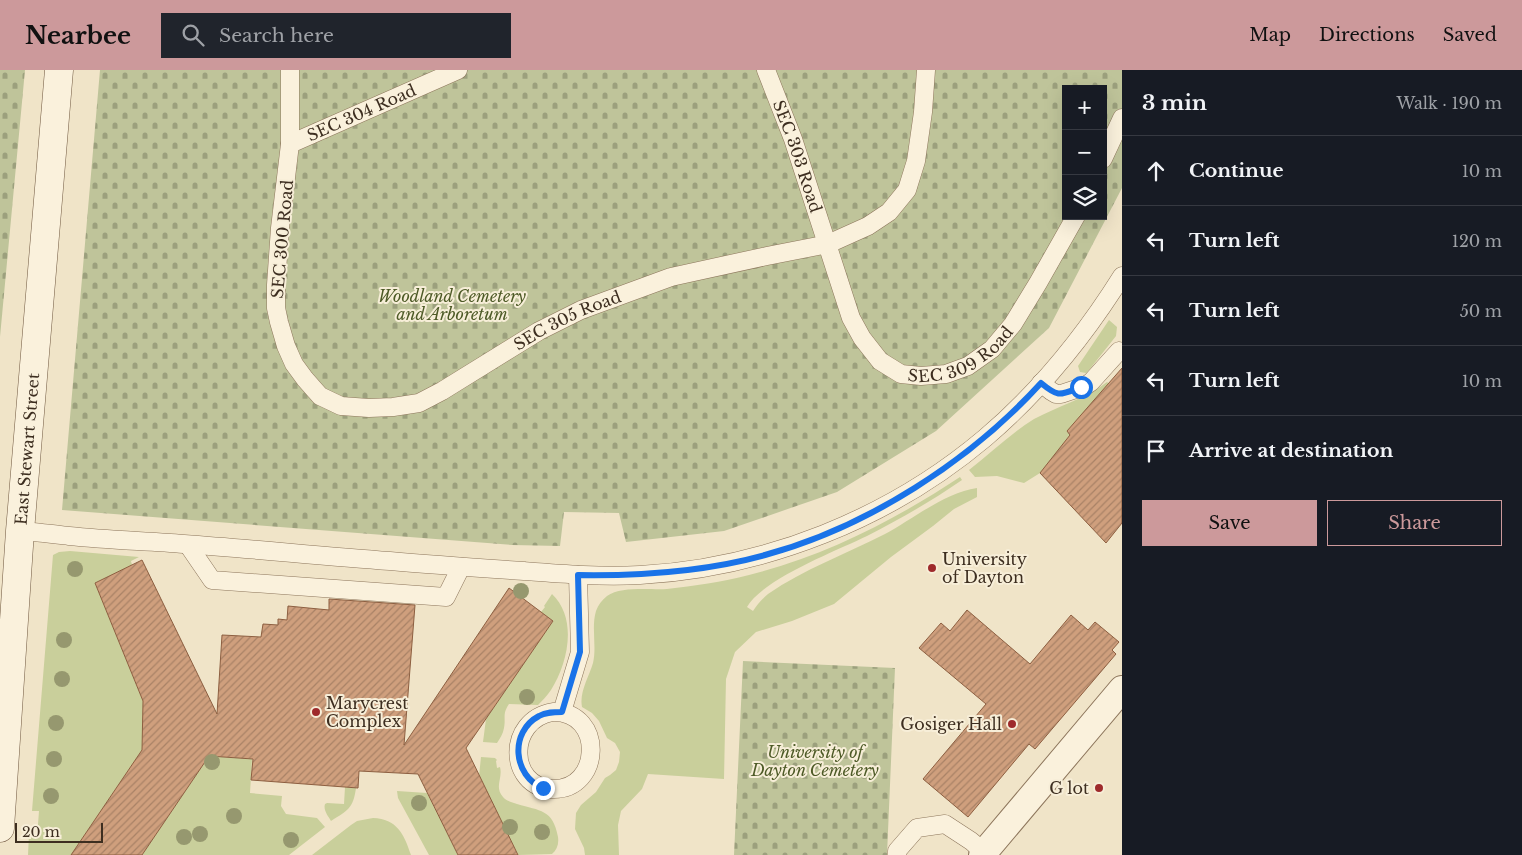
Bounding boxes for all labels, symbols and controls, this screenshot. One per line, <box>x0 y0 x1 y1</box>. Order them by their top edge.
search box <box>161 13 511 58</box>
text: Nearbee <box>25 21 131 50</box>
icon: search <box>179 21 207 49</box>
text: Search here <box>219 24 334 47</box>
text: Map <box>1249 24 1291 46</box>
text: Directions <box>1319 24 1415 46</box>
text: Saved <box>1443 24 1497 46</box>
street label: SEC 304 Road <box>304 80 419 145</box>
map controls <box>1062 85 1107 220</box>
button: + <box>1062 85 1107 130</box>
text: 3 min <box>1142 90 1207 116</box>
text: Walk · 190 m <box>1397 93 1502 113</box>
street label: SEC 303 Road <box>769 97 826 215</box>
button: − <box>1062 130 1107 175</box>
icon: ahead <box>1142 157 1170 185</box>
text: Continue <box>1189 159 1284 182</box>
text: 10 m <box>1462 161 1502 181</box>
button: layers <box>1062 175 1107 220</box>
street label: SEC 300 Road <box>267 179 297 299</box>
icon: left <box>1142 227 1170 255</box>
text: Turn left <box>1189 229 1280 252</box>
text: 120 m <box>1452 231 1502 251</box>
park label: Woodland Cemetery and Arboretum <box>378 286 527 324</box>
street label: SEC 305 Road <box>510 286 624 354</box>
icon: left <box>1142 297 1170 325</box>
text: Turn left <box>1189 299 1280 322</box>
text: 50 m <box>1460 301 1502 321</box>
street label: SEC 309 Road <box>907 322 1017 386</box>
icon: left <box>1142 367 1170 395</box>
text: Turn left <box>1189 369 1280 392</box>
text: 10 m <box>1462 371 1502 391</box>
street label: East Stewart Street <box>11 372 43 526</box>
route start <box>1070 376 1093 399</box>
icon: arrive <box>1142 437 1170 465</box>
text: Arrive at destination <box>1189 439 1393 462</box>
button: Save <box>1142 500 1317 546</box>
button: Share <box>1327 500 1502 546</box>
place label: University of Dayton <box>942 549 1028 587</box>
marker: University of Dayton <box>926 562 938 574</box>
place label: Marycrest Complex <box>326 693 408 731</box>
marker: Marycrest Complex <box>310 706 322 718</box>
place label: Gosiger Hall <box>900 714 1002 734</box>
marker: Gosiger Hall <box>1006 718 1018 730</box>
park label: University of Dayton Cemetery <box>750 742 880 780</box>
route end <box>532 777 555 800</box>
place label: G lot <box>1049 778 1089 798</box>
marker: G lot <box>1093 782 1105 794</box>
scale bar <box>15 820 102 843</box>
text: 20 m <box>22 823 60 841</box>

